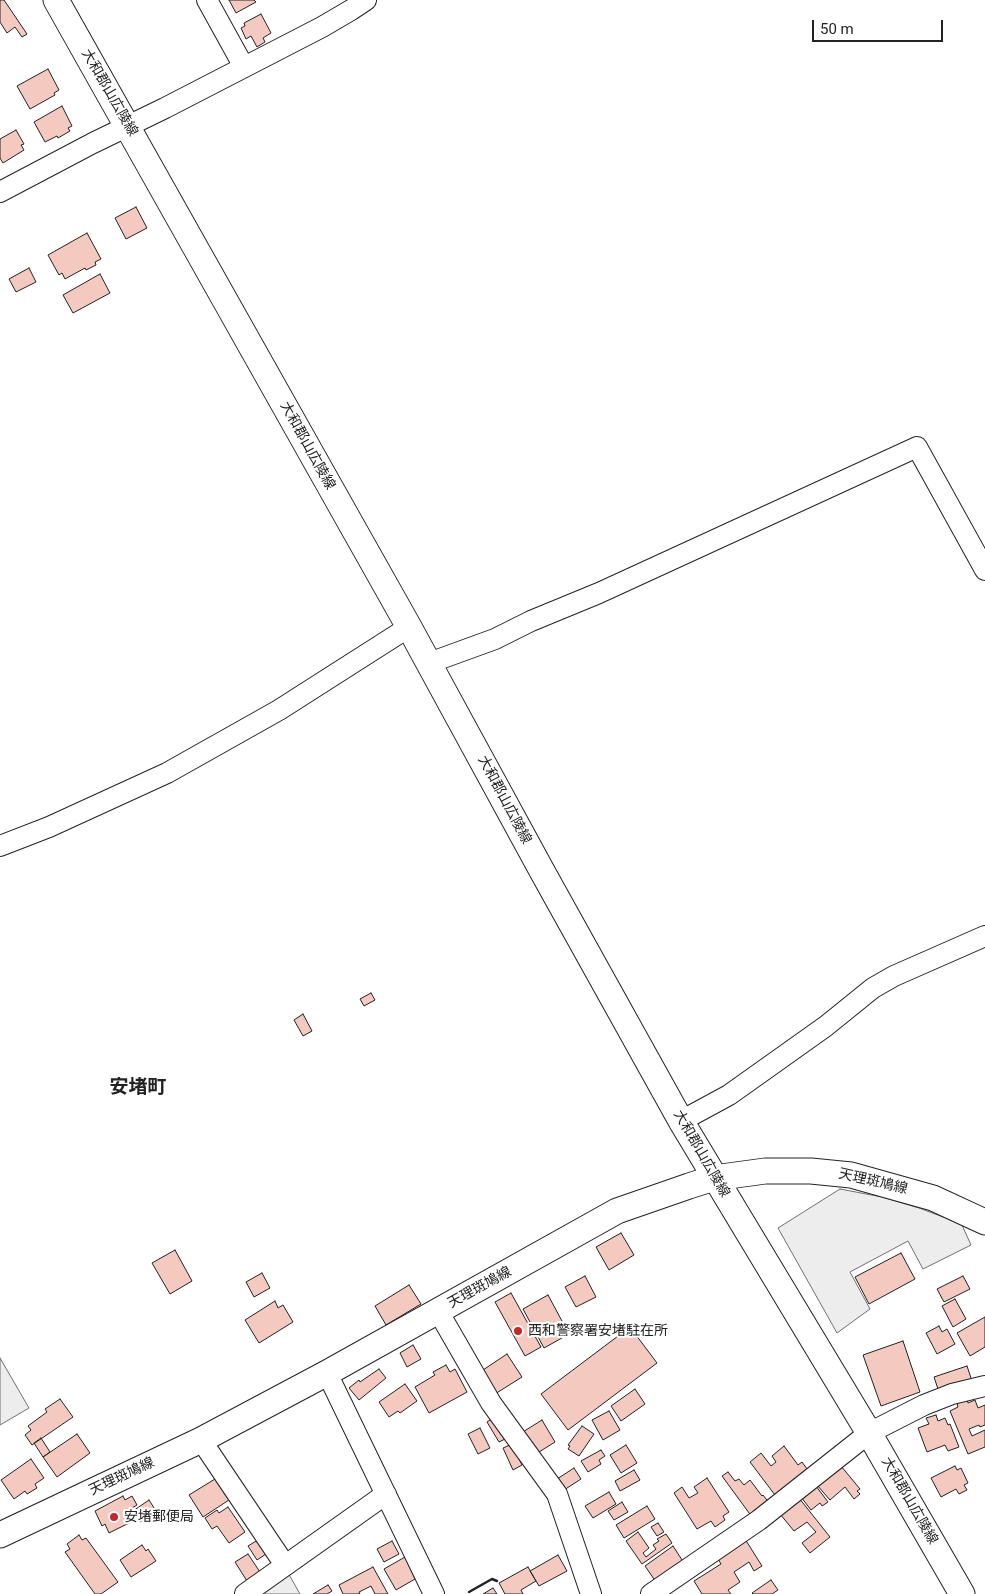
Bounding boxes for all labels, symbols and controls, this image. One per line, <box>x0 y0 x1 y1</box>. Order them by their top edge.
scale bar <box>815 10 946 42</box>
text: 50 m <box>820 20 854 38</box>
street label: 大和郡山広陵線 <box>77 46 141 140</box>
street label: 大和郡山広陵線 <box>276 399 338 493</box>
street label: 大和郡山広陵線 <box>474 753 534 847</box>
district label: 安堵町 <box>110 1077 166 1099</box>
street label: 大和郡山広陵線 <box>669 1107 733 1201</box>
street label: 天理斑鳩線 <box>837 1166 909 1198</box>
street label: 天理斑鳩線 <box>445 1264 515 1312</box>
place label: 西和警察署安堵駐在所 <box>528 1323 668 1339</box>
marker: 西和警察署安堵駐在所 <box>512 1325 524 1337</box>
street label: 大和郡山広陵線 <box>877 1454 941 1548</box>
street label: 天理斑鳩線 <box>87 1455 157 1499</box>
place label: 安堵郵便局 <box>124 1509 194 1525</box>
marker: 安堵郵便局 <box>108 1511 120 1523</box>

